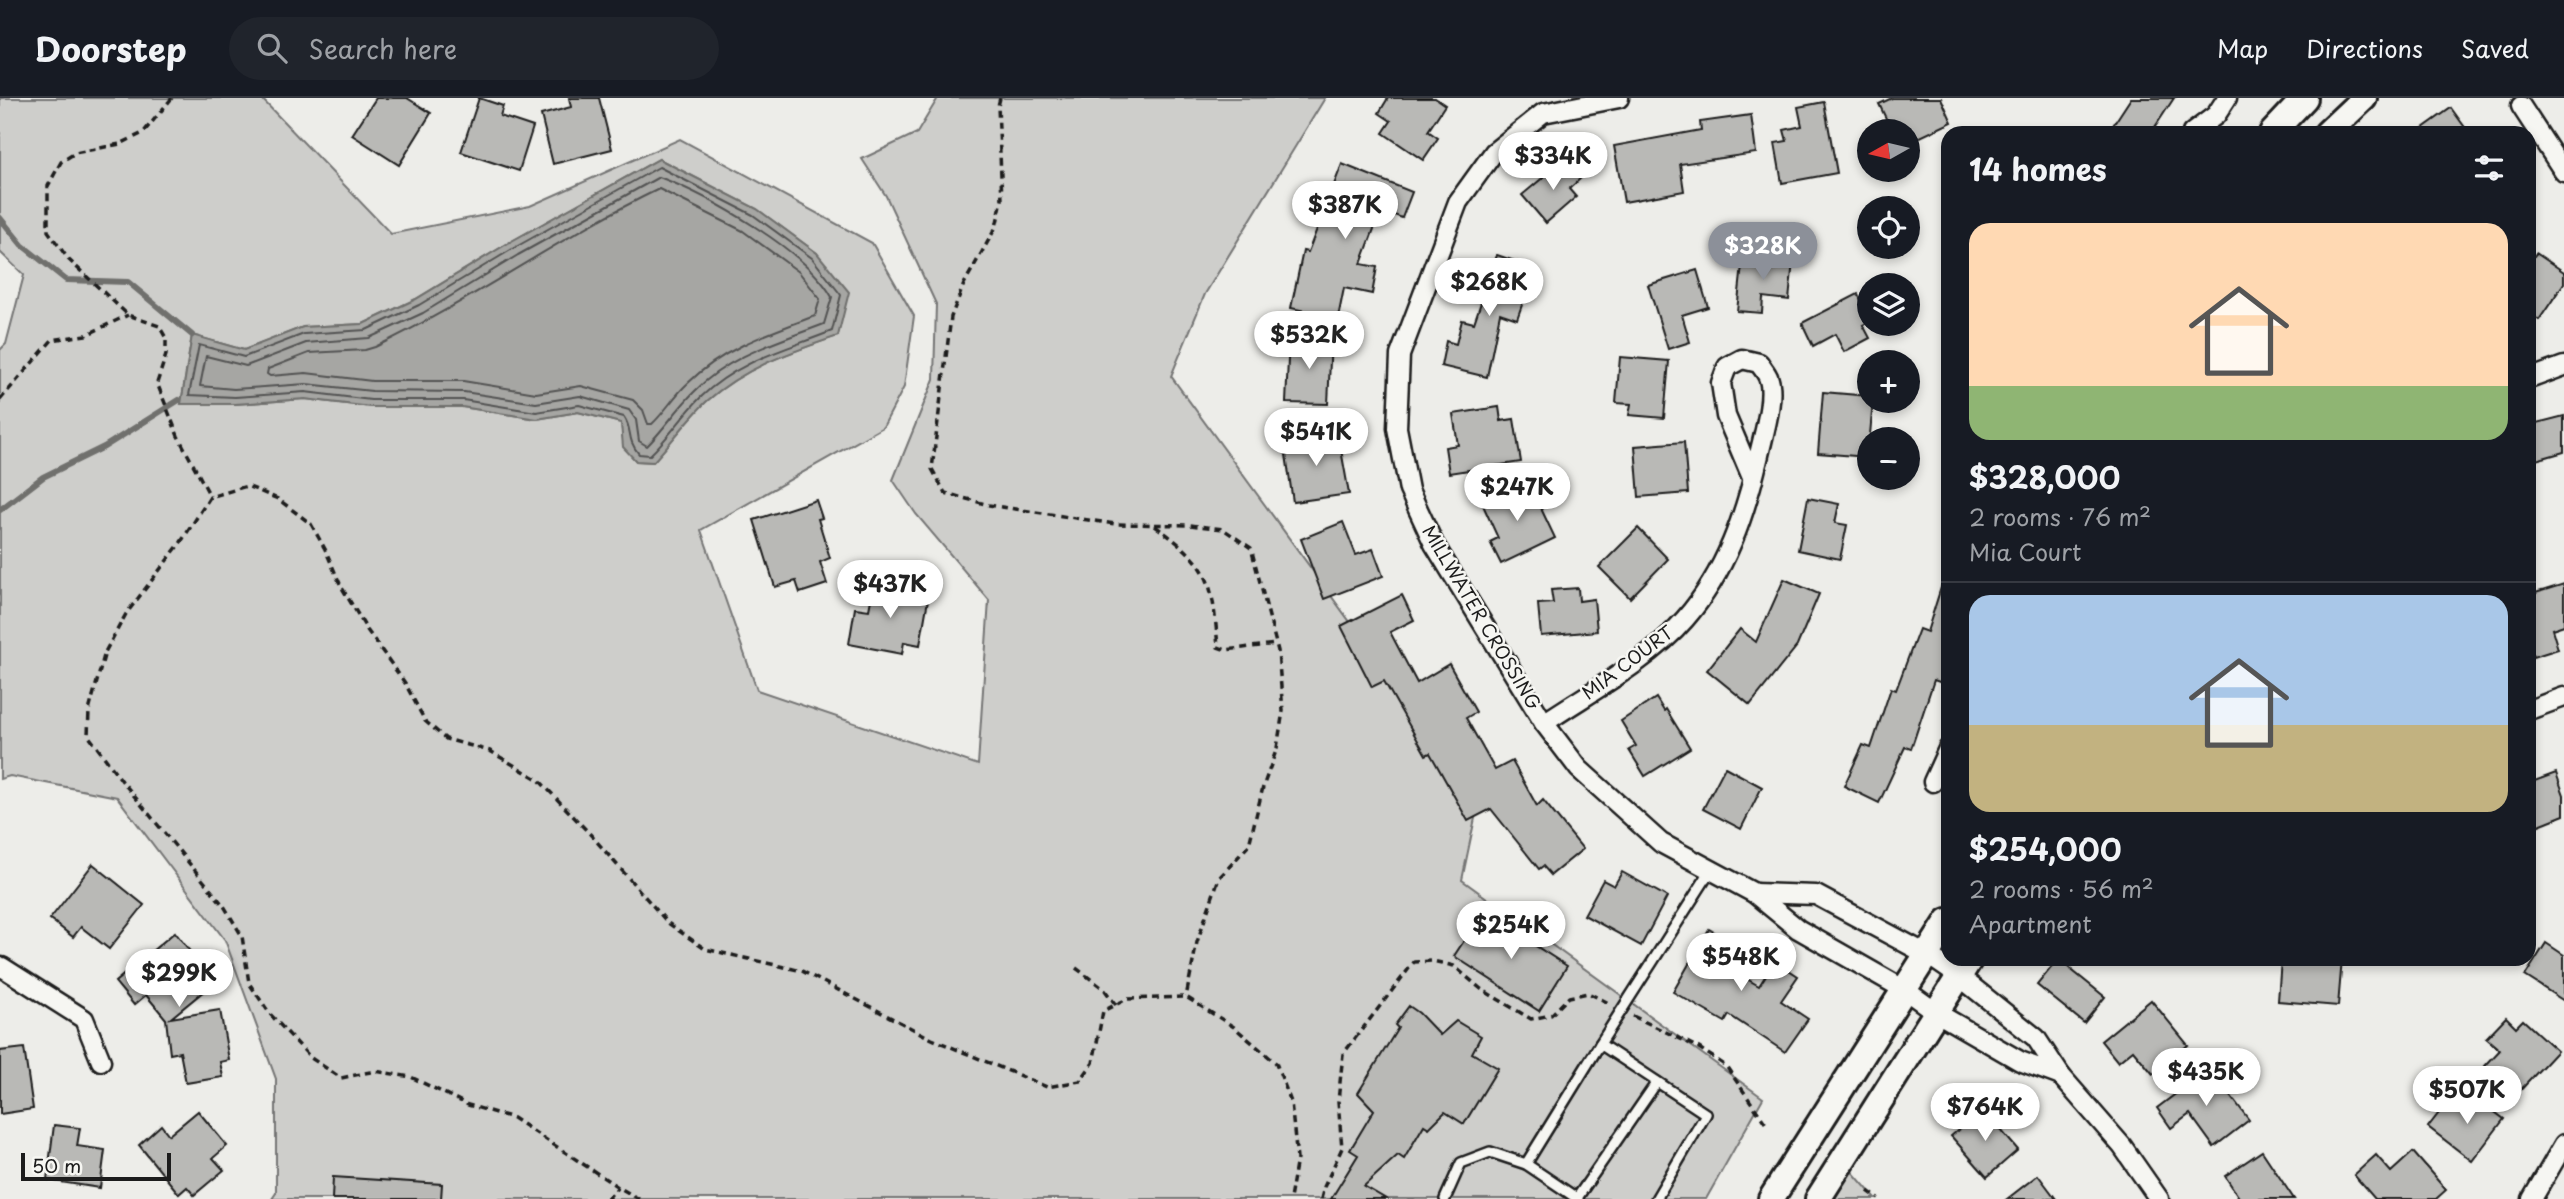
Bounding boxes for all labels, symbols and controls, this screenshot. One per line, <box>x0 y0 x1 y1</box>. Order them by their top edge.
search box <box>229 17 719 80</box>
text: Doorstep <box>35 23 187 73</box>
icon: search <box>253 29 291 67</box>
text: Search here <box>309 29 457 68</box>
text: Map <box>2217 30 2268 66</box>
text: Directions <box>2306 30 2423 66</box>
text: Saved <box>2461 30 2529 66</box>
north arrow <box>1857 119 1920 182</box>
map controls <box>1857 119 1920 490</box>
pin: $334K <box>1504 132 1602 192</box>
text: $334K <box>1514 137 1592 172</box>
text: 14 homes <box>1969 146 2107 191</box>
icon: filters <box>2470 149 2508 187</box>
pin: $387K <box>1296 181 1394 241</box>
text: $387K <box>1308 186 1382 221</box>
button: locate <box>1857 196 1920 259</box>
pin: $328K <box>1714 222 1812 282</box>
text: $328K <box>1724 227 1802 262</box>
pin: $268K <box>1440 258 1538 318</box>
text: $268K <box>1450 263 1528 298</box>
icon: home <box>2176 268 2302 394</box>
button: layers <box>1857 273 1920 336</box>
pin: $532K <box>1260 312 1358 371</box>
text: $532K <box>1270 316 1348 351</box>
button: + <box>1857 350 1920 413</box>
pin: $541K <box>1267 408 1365 468</box>
text: $541K <box>1280 413 1352 448</box>
button: − <box>1857 427 1920 490</box>
text: $328,000 <box>1969 454 2120 499</box>
pin: $247K <box>1468 464 1566 523</box>
text: $247K <box>1480 468 1554 503</box>
text: 2 rooms · 76 m² <box>1969 499 2151 534</box>
street label: MILLWATER CROSSING <box>1416 520 1548 715</box>
text: Mia Court <box>1969 534 2081 569</box>
pin: $437K <box>841 560 939 620</box>
text: $437K <box>853 565 927 600</box>
street label: MIA COURT <box>1576 618 1679 705</box>
icon: home <box>2176 640 2302 766</box>
text: $254,000 <box>1969 826 2122 871</box>
text: 2 rooms · 56 m² <box>1969 871 2154 906</box>
pin: $254K <box>1462 902 1560 961</box>
text: $254K <box>1473 906 1549 941</box>
text: Apartment <box>1969 906 2092 941</box>
pin: $548K <box>1692 934 1790 993</box>
text: $548K <box>1702 938 1780 973</box>
pin: $299K <box>130 950 228 1009</box>
text: $299K <box>141 954 217 989</box>
pin: $435K <box>2157 1048 2255 1108</box>
text: $435K <box>2168 1053 2244 1088</box>
pin: $507K <box>2418 1066 2516 1126</box>
text: $507K <box>2429 1071 2505 1106</box>
pin: $764K <box>1936 1084 2034 1143</box>
text: $764K <box>1947 1088 2023 1123</box>
scale bar <box>21 1150 172 1182</box>
text: 50 m <box>32 1151 81 1179</box>

